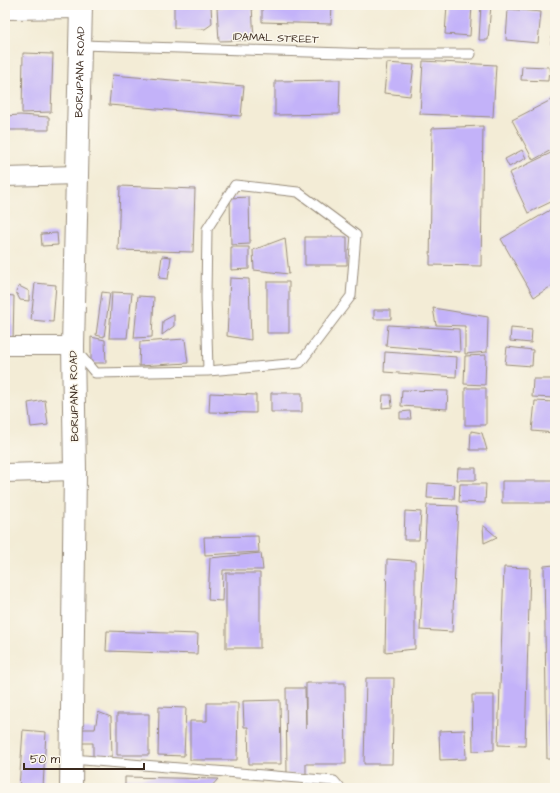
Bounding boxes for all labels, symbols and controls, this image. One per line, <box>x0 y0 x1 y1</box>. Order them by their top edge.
street label: BORUPANA ROAD <box>71 26 88 118</box>
street label: IDAMAL STREET <box>233 29 319 47</box>
street label: BORUPANA ROAD <box>66 350 82 442</box>
scale bar <box>24 745 144 771</box>
text: 50 m <box>30 751 61 768</box>

